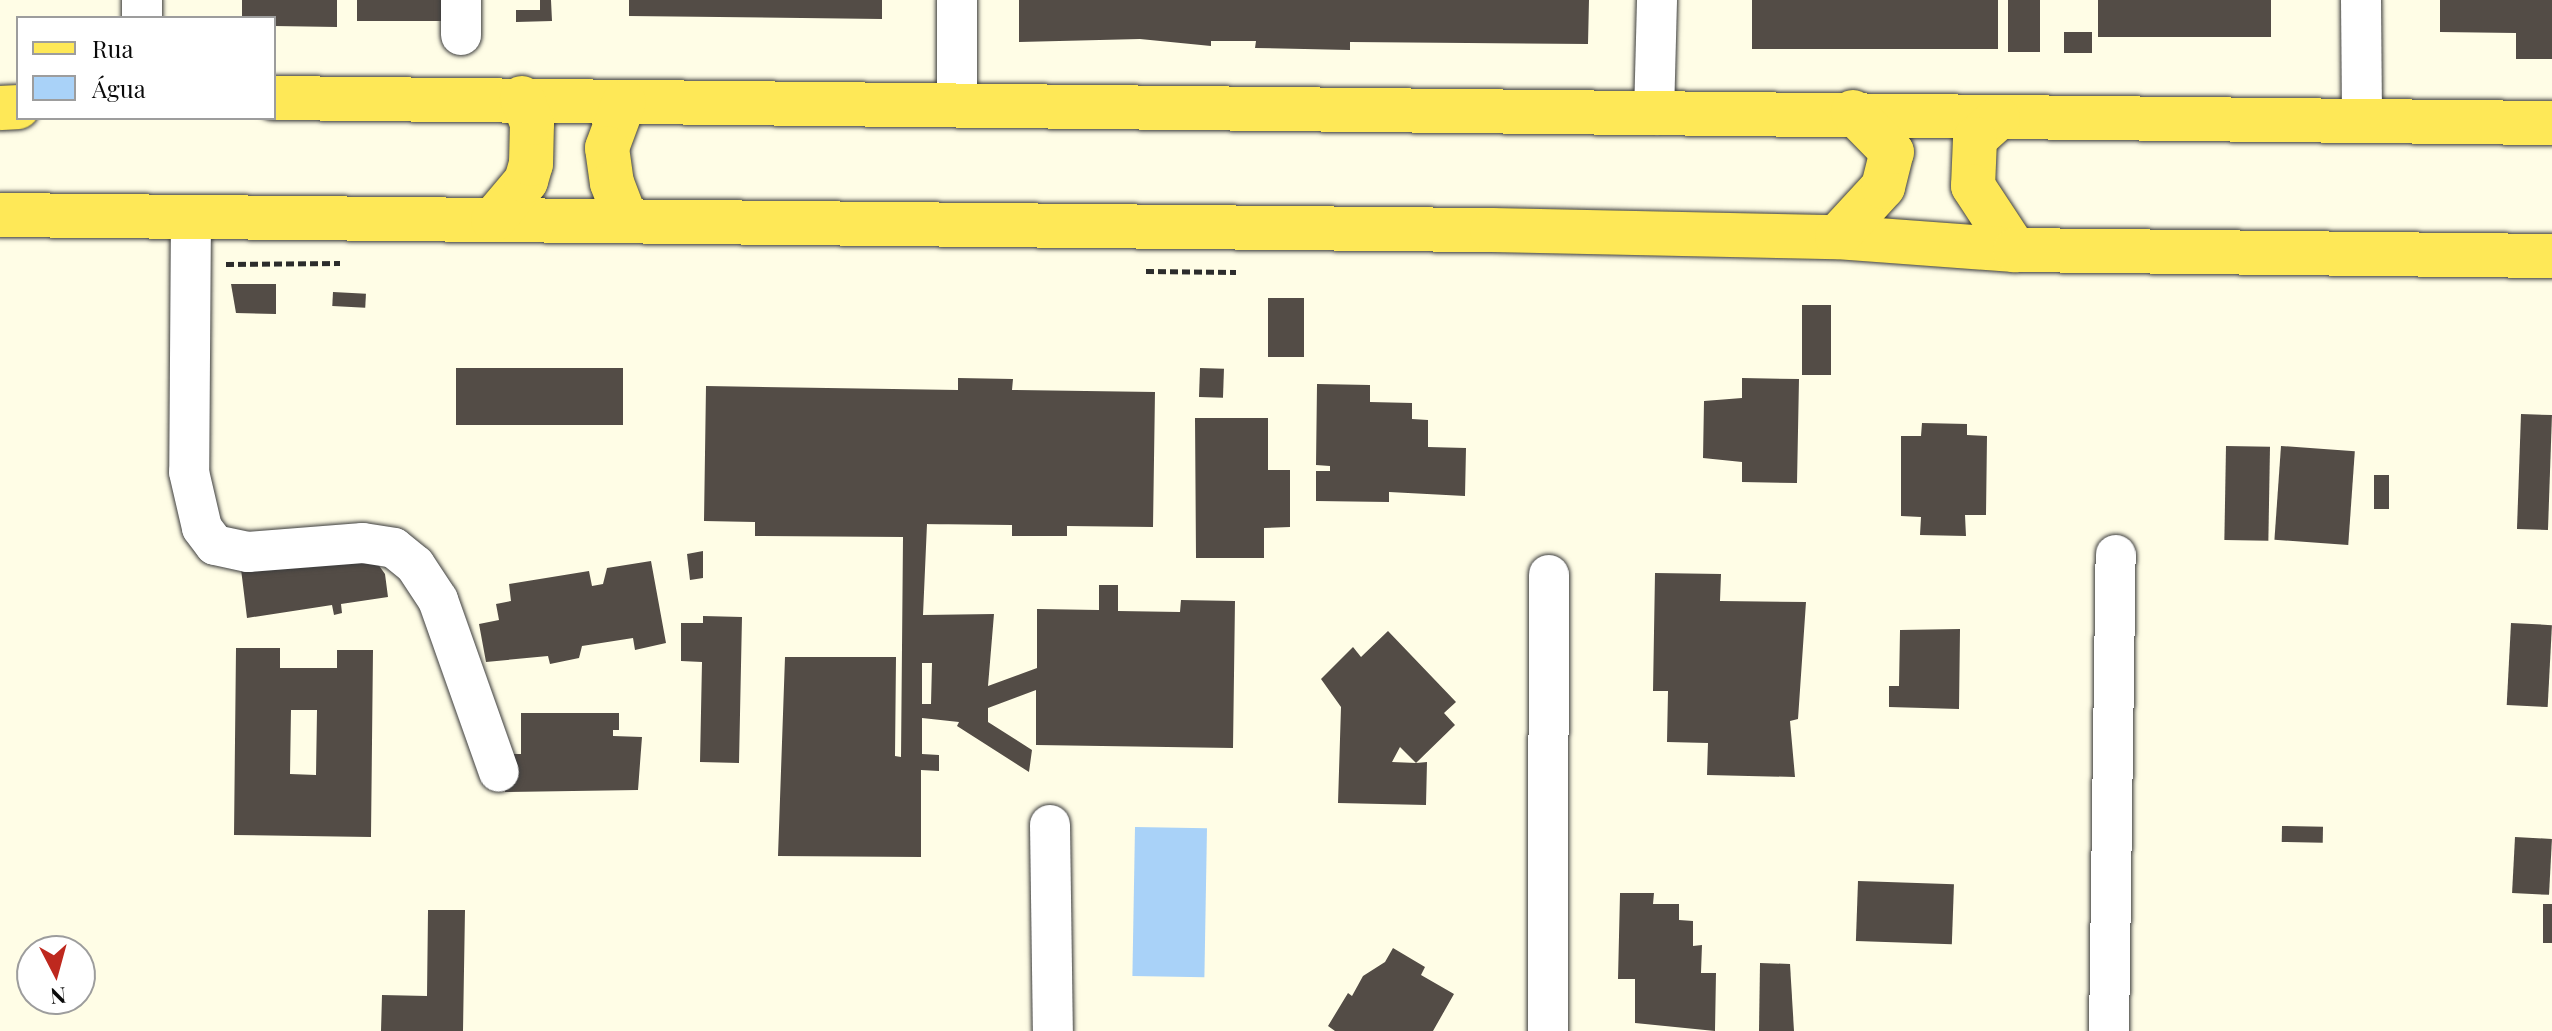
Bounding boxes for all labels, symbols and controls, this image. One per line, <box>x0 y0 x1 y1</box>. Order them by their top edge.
legend <box>16 16 276 120</box>
text: Rua <box>92 32 133 64</box>
text: Água <box>92 72 146 104</box>
north arrow <box>16 935 96 1015</box>
text: N <box>49 981 68 1013</box>

